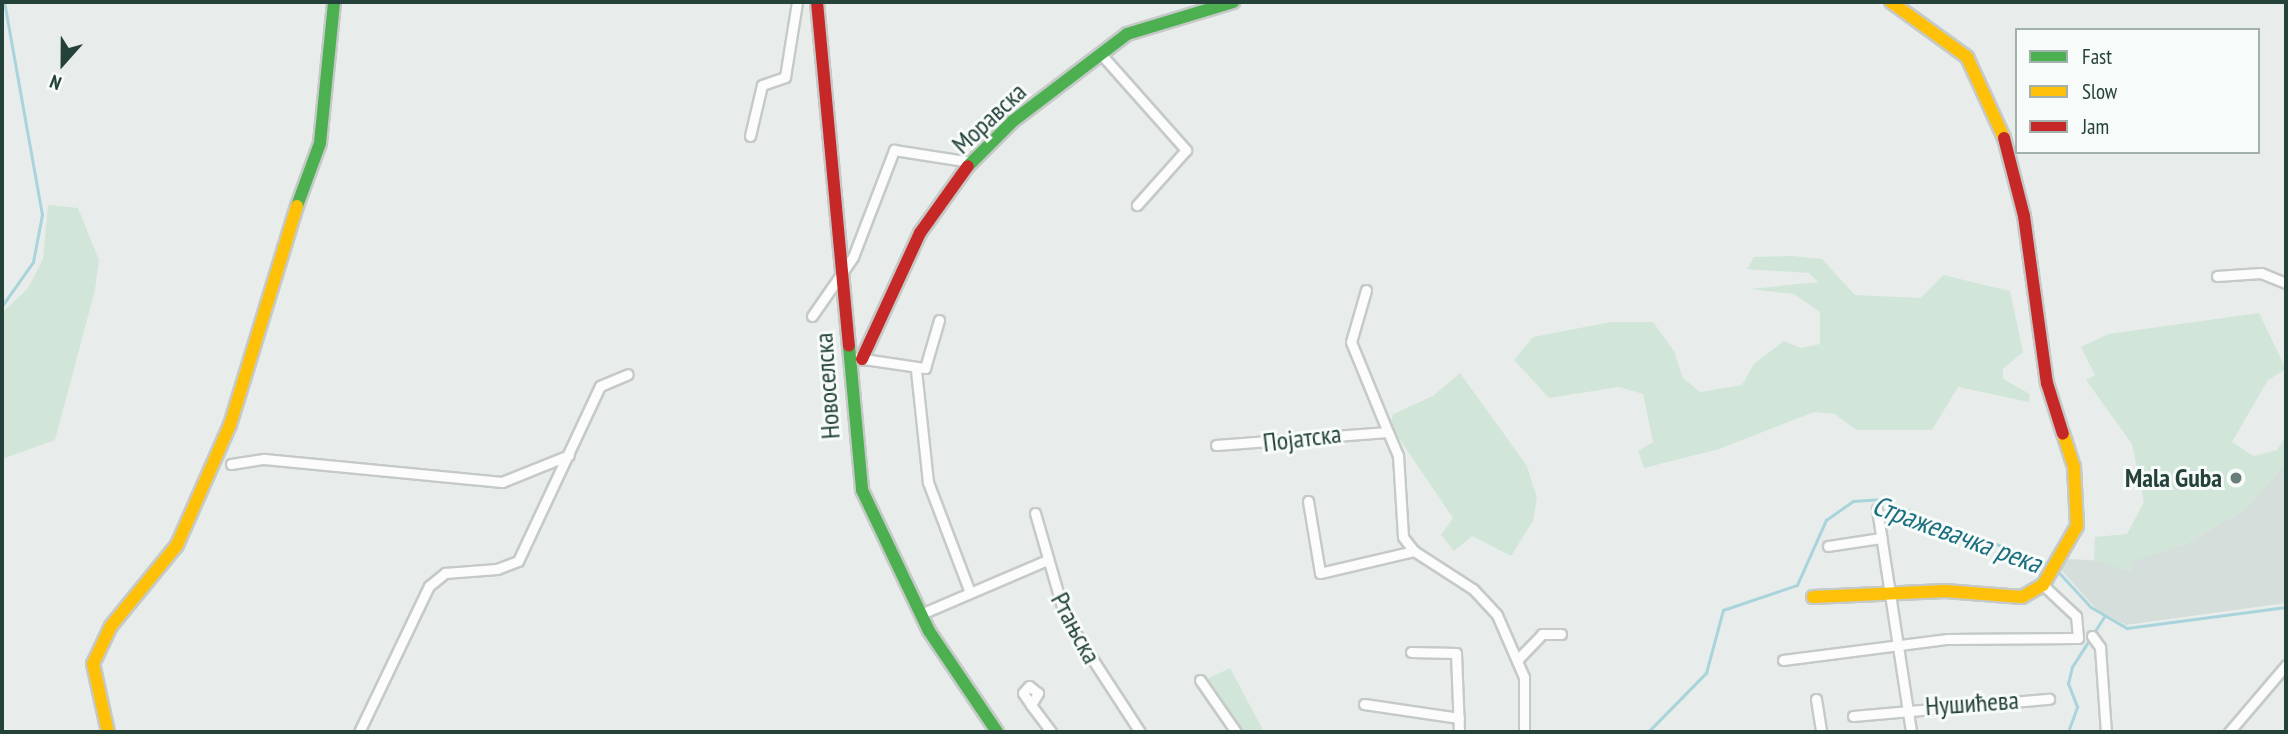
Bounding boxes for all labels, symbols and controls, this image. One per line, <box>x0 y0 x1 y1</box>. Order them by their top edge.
north arrow <box>28 28 98 98</box>
legend <box>2015 28 2260 154</box>
text: Fast <box>2082 43 2112 70</box>
text: N <box>46 70 65 96</box>
street label: Моравска <box>946 76 1032 160</box>
text: Slow <box>2082 78 2117 105</box>
text: Jam <box>2082 113 2109 140</box>
street label: Новоселска <box>808 332 846 440</box>
street label: Појатска <box>1261 418 1343 458</box>
place label: Mala Guba <box>2125 462 2222 494</box>
marker: Mala Guba <box>2228 470 2244 486</box>
water label: Стражевачка река <box>1868 488 2046 580</box>
street label: Ртањска <box>1044 587 1108 669</box>
street label: Нушићева <box>1924 684 2020 722</box>

